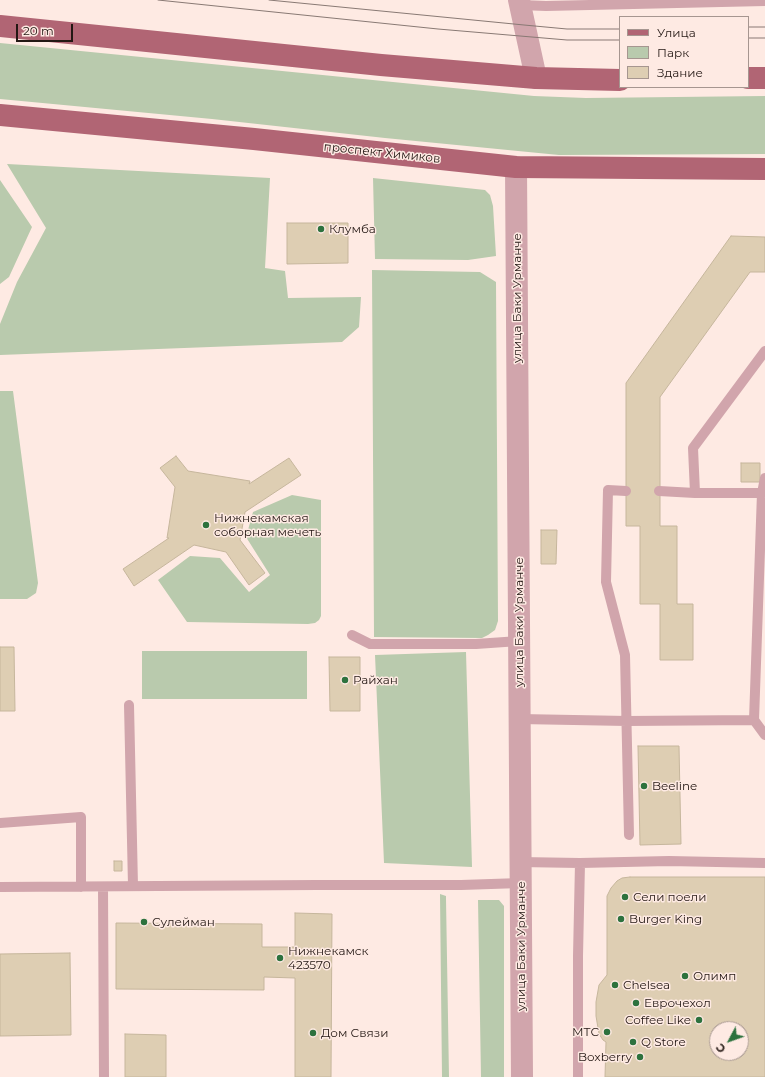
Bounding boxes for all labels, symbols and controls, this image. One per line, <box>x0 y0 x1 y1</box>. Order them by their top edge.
scale bar <box>18 16 75 42</box>
legend <box>619 16 749 88</box>
text: 20 m <box>23 23 54 38</box>
text: Улица <box>657 25 696 40</box>
text: Парк <box>657 45 689 60</box>
text: Здание <box>657 65 703 80</box>
street label: проспект Химиков <box>323 140 441 166</box>
place label: Клумба <box>329 222 376 236</box>
marker: Клумба <box>316 224 326 234</box>
street label: улица Баки Урманче <box>510 233 524 363</box>
place label: Нижнекамская соборная мечеть <box>214 511 321 539</box>
marker: Нижнекамская соборная мечеть <box>201 520 211 530</box>
street label: улица Баки Урманче <box>512 557 526 687</box>
place label: Райхан <box>353 673 398 687</box>
marker: Райхан <box>340 675 350 685</box>
place label: Beeline <box>652 779 697 793</box>
marker: Beeline <box>639 781 649 791</box>
street label: улица Баки Урманче <box>514 881 528 1011</box>
place label: Сели поели <box>633 890 706 904</box>
marker: Сели поели <box>620 892 630 902</box>
place label: Burger King <box>629 912 702 926</box>
marker: Burger King <box>616 914 626 924</box>
place label: Сулейман <box>152 915 215 929</box>
marker: Сулейман <box>139 917 149 927</box>
place label: Нижнекамск 423570 <box>288 944 369 972</box>
marker: Нижнекамск 423570 <box>275 953 285 963</box>
place label: Олимп <box>693 969 736 983</box>
marker: Олимп <box>680 971 690 981</box>
place label: Chelsea <box>623 978 670 992</box>
marker: Chelsea <box>610 980 620 990</box>
place label: Еврочехол <box>644 996 711 1010</box>
marker: Еврочехол <box>631 998 641 1008</box>
place label: Coffee Like <box>625 1013 691 1027</box>
marker: Coffee Like <box>694 1015 704 1025</box>
north arrow <box>709 1021 749 1061</box>
place label: МТС <box>572 1025 599 1039</box>
place label: Дом Связи <box>321 1026 388 1040</box>
marker: МТС <box>602 1027 612 1037</box>
marker: Дом Связи <box>308 1028 318 1038</box>
place label: Q Store <box>641 1035 686 1049</box>
marker: Q Store <box>628 1037 638 1047</box>
text: С <box>713 1041 729 1056</box>
place label: Boxberry <box>578 1050 632 1064</box>
marker: Boxberry <box>635 1052 645 1062</box>

